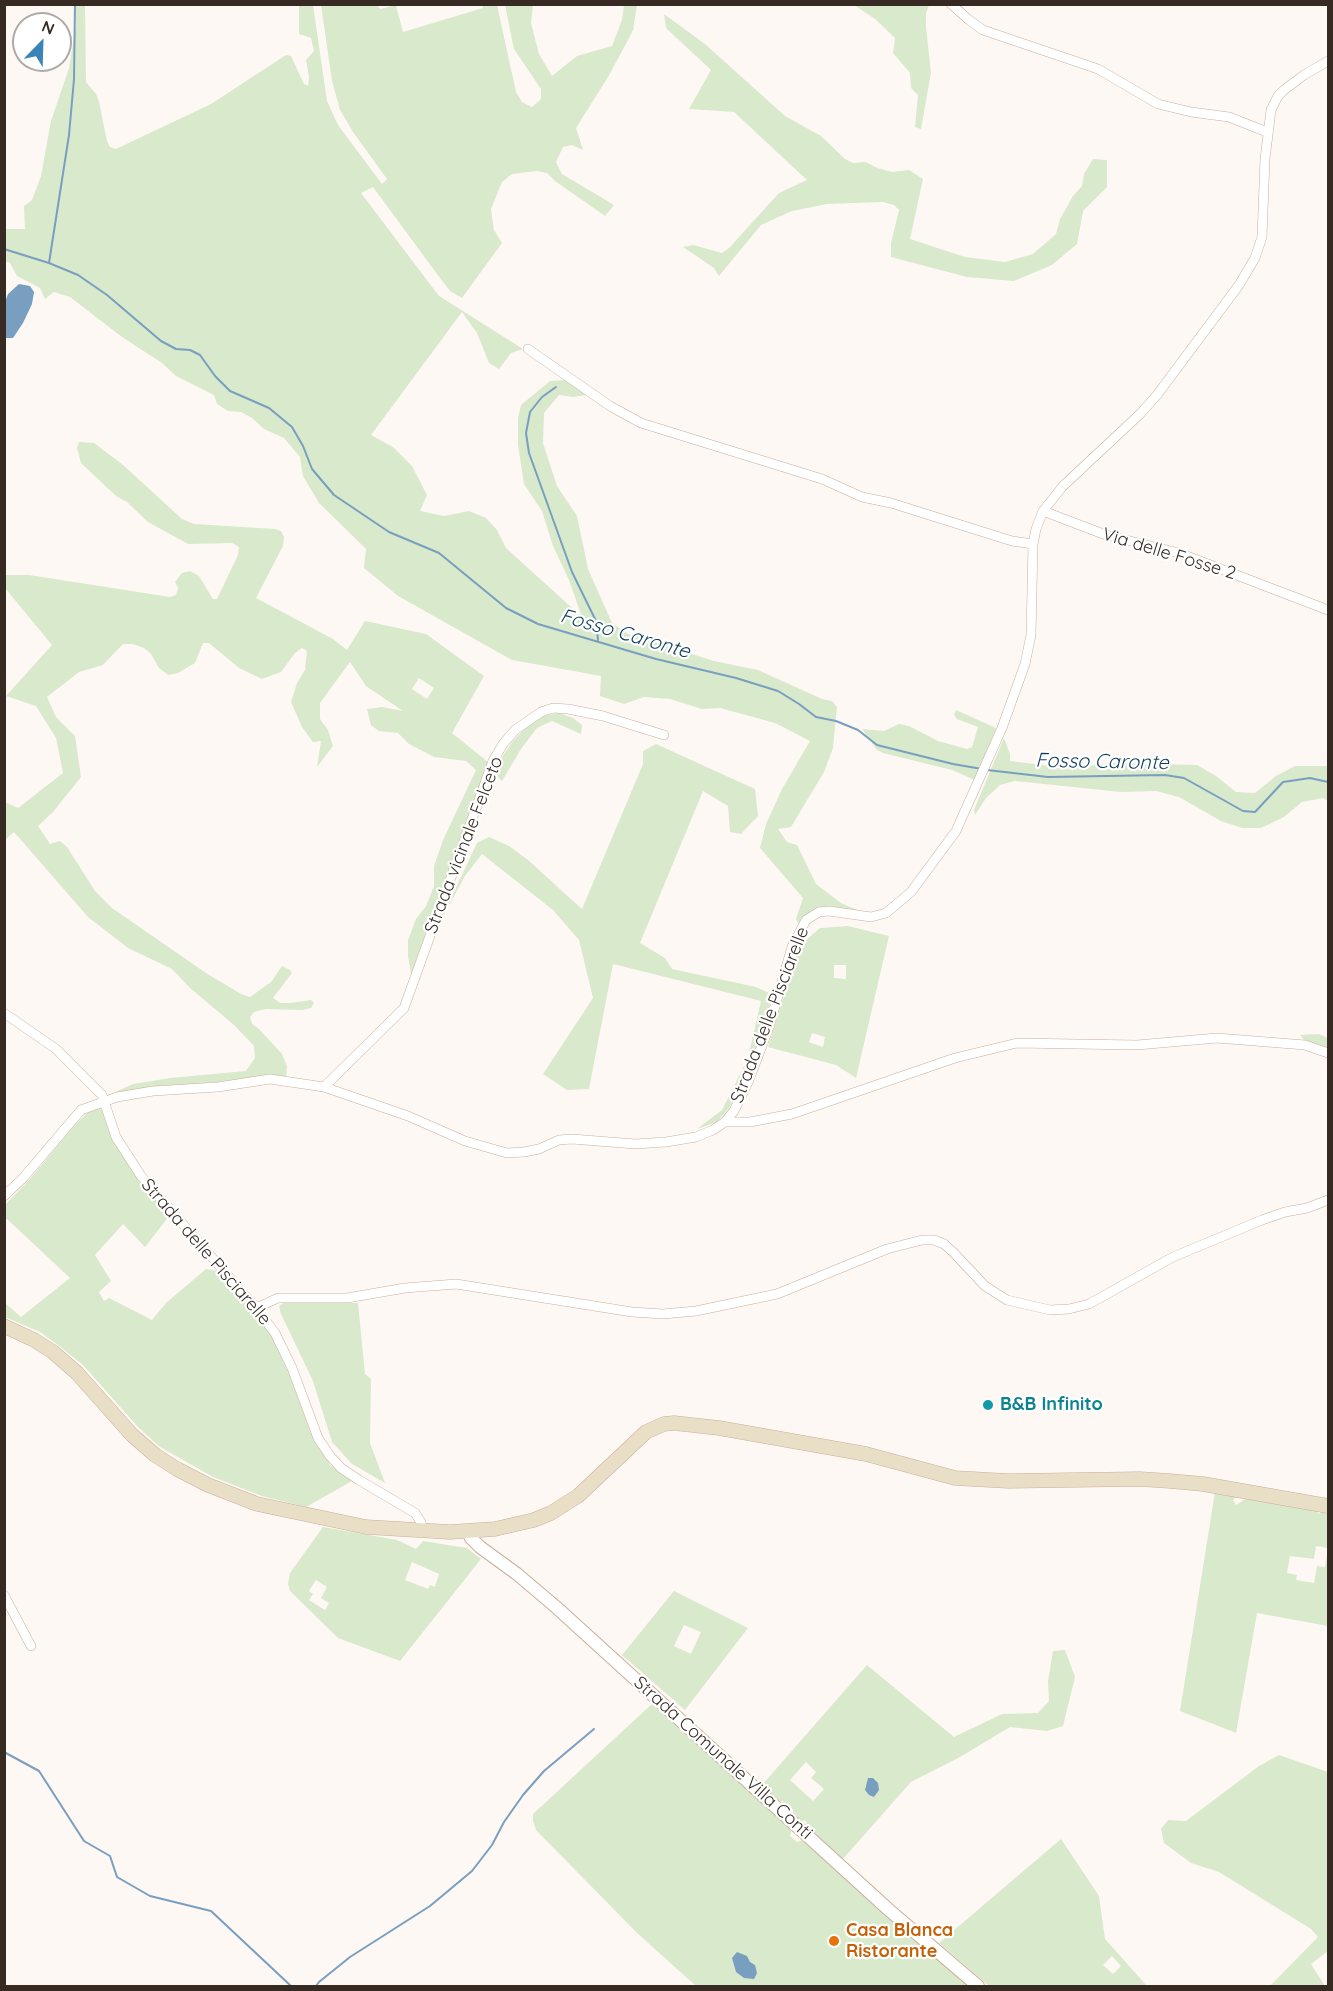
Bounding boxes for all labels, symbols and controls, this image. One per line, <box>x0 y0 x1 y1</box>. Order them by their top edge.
north arrow <box>12 12 72 72</box>
text: N <box>39 16 58 39</box>
street label: Via delle Fosse 2 <box>1100 523 1238 585</box>
water label: Fosso Caronte <box>558 604 692 664</box>
water label: Fosso Caronte <box>1035 749 1169 775</box>
street label: Strada vicinale Felceto <box>420 753 508 937</box>
street label: Strada delle Pisciarelle <box>726 924 814 1106</box>
street label: Strada delle Pisciarelle <box>137 1174 275 1330</box>
place label: B&B Infinito <box>1000 1394 1103 1416</box>
marker: B&B Infinito <box>981 1398 995 1412</box>
street label: Strada Comunale Villa Conti <box>629 1672 817 1844</box>
place label: Casa Blanca Ristorante <box>846 1920 953 1962</box>
marker: Casa Blanca Ristorante <box>827 1934 841 1948</box>

